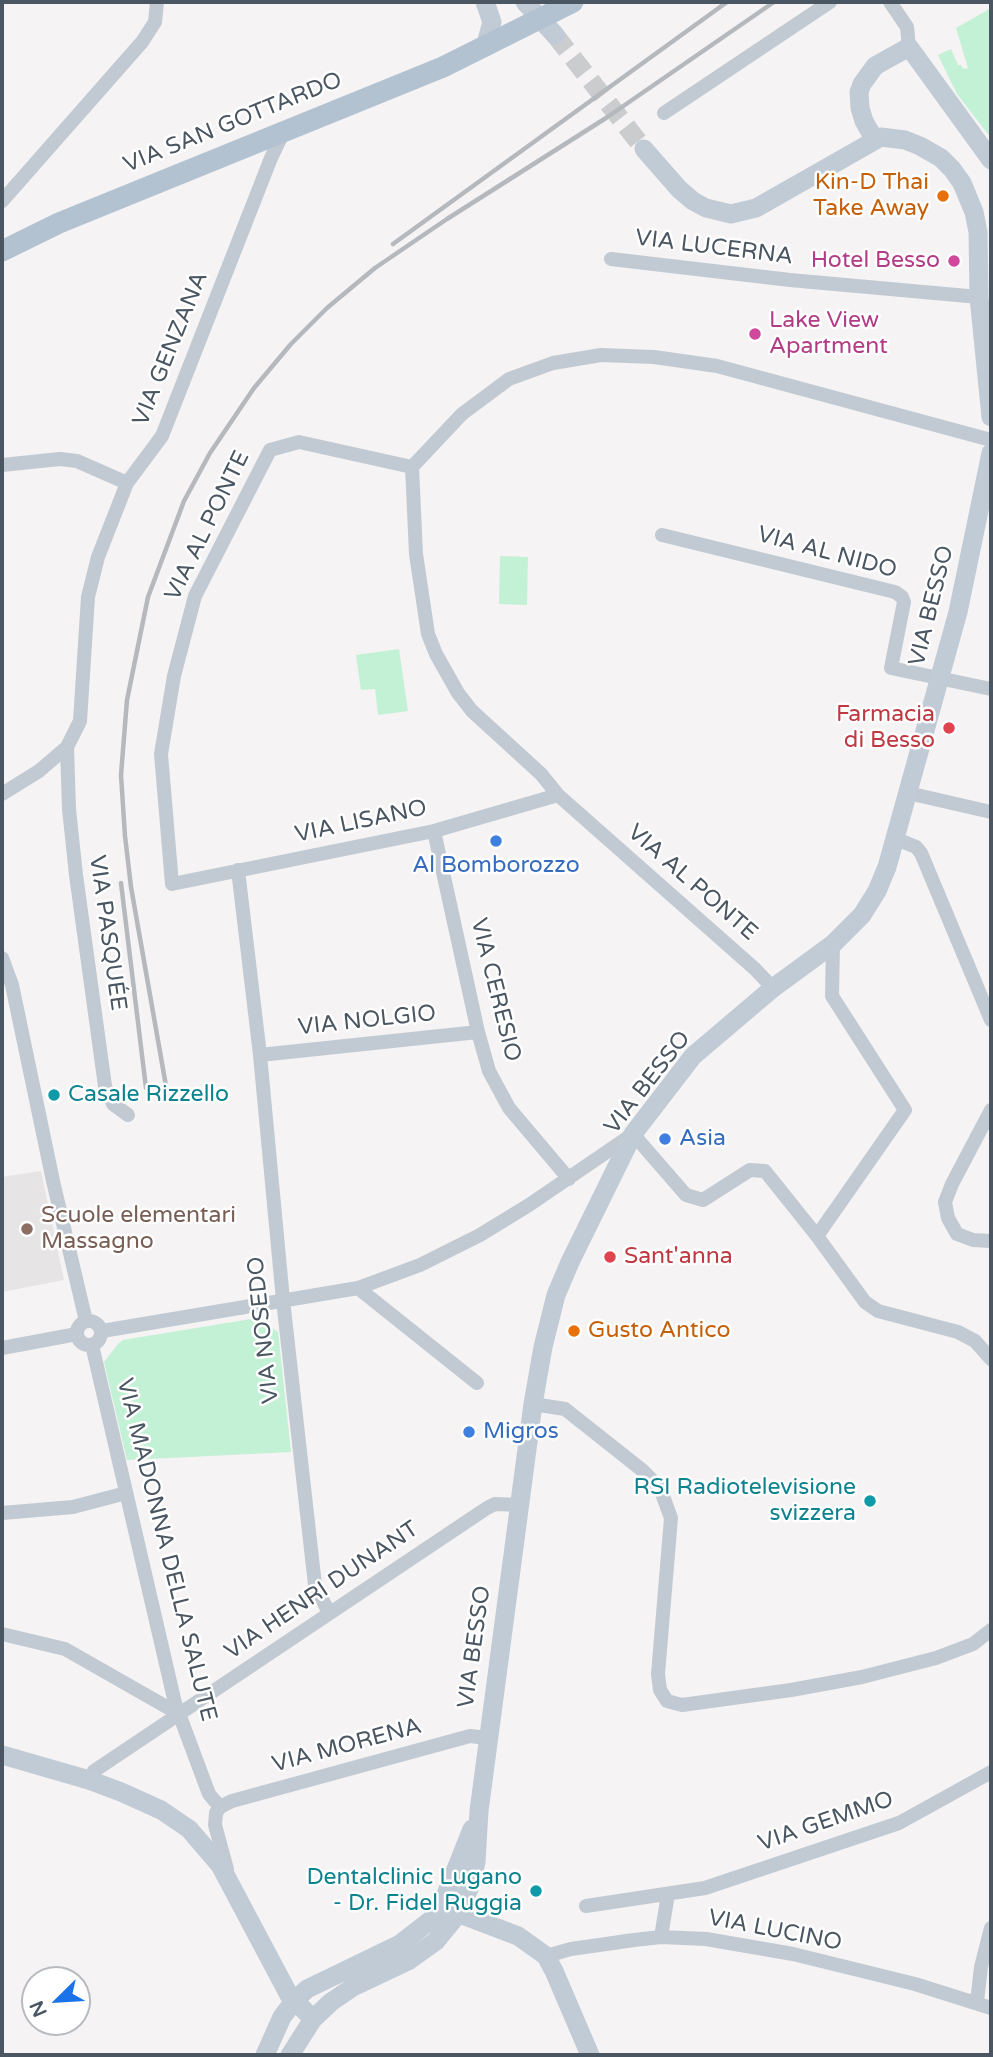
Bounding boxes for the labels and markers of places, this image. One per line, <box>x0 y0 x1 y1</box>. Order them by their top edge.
place label: Kin-D Thai Take Away <box>813 169 929 223</box>
marker: Kin-D Thai Take Away <box>935 188 951 204</box>
place label: Hotel Besso <box>811 247 940 275</box>
marker: Hotel Besso <box>946 253 962 269</box>
place label: Lake View Apartment <box>769 307 888 361</box>
marker: Lake View Apartment <box>747 326 763 342</box>
place label: Farmacia di Besso <box>836 701 935 755</box>
marker: Farmacia di Besso <box>941 720 957 736</box>
marker: Al Bomborozzo <box>488 833 504 849</box>
place label: Al Bomborozzo <box>412 852 580 880</box>
place label: Casale Rizzello <box>68 1081 229 1109</box>
marker: Casale Rizzello <box>46 1087 62 1103</box>
place label: Asia <box>679 1125 726 1153</box>
marker: Asia <box>657 1131 673 1147</box>
place label: Scuole elementari Massagno <box>41 1202 236 1256</box>
marker: Scuole elementari Massagno <box>19 1221 35 1237</box>
place label: Sant'anna <box>624 1243 733 1271</box>
marker: Sant'anna <box>602 1249 618 1265</box>
place label: Gusto Antico <box>588 1317 730 1345</box>
marker: Gusto Antico <box>566 1323 582 1339</box>
place label: Migros <box>483 1418 559 1446</box>
marker: Migros <box>461 1424 477 1440</box>
place label: RSI Radiotelevisione svizzera <box>634 1474 856 1528</box>
marker: RSI Radiotelevisione svizzera <box>862 1493 878 1509</box>
place label: Dentalclinic Lugano - Dr. Fidel Ruggia <box>307 1864 522 1918</box>
marker: Dentalclinic Lugano - Dr. Fidel Ruggia <box>528 1883 544 1899</box>

